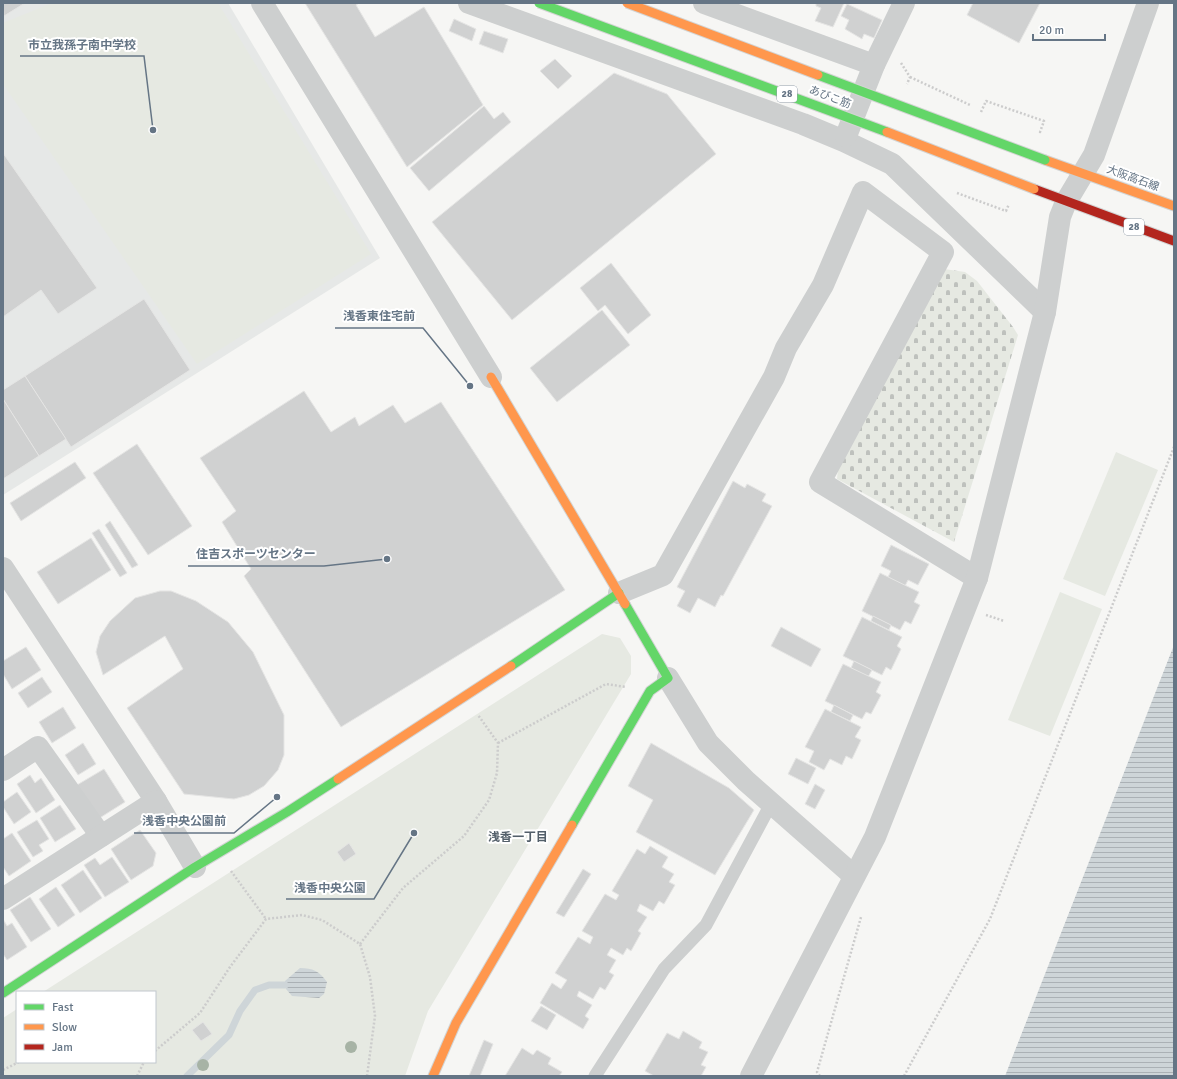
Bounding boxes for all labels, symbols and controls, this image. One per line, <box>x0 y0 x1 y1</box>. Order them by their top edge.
scale bar <box>1033 16 1105 42</box>
text: 20 m <box>1039 23 1064 38</box>
callout: 市立我孫子南中学校 <box>20 32 144 56</box>
text: 市立我孫子南中学校 <box>28 38 136 53</box>
street label: あびこ筋 <box>807 83 853 111</box>
road number: 28 <box>777 86 797 102</box>
street label: 大阪高石線 <box>1105 162 1161 194</box>
road number: 28 <box>1124 219 1144 235</box>
callout: 浅香東住宅前 <box>335 304 423 328</box>
text: 浅香東住宅前 <box>343 309 415 324</box>
callout: 住吉スポーツセンター <box>188 542 324 566</box>
text: 住吉スポーツセンター <box>196 547 316 562</box>
callout: 浅香中央公園前 <box>134 809 234 833</box>
text: 浅香中央公園前 <box>142 814 226 829</box>
district label: 浅香一丁目 <box>488 830 548 845</box>
callout: 浅香中央公園 <box>286 875 374 899</box>
text: 浅香中央公園 <box>294 881 366 896</box>
legend <box>16 991 156 1063</box>
text: Fast <box>52 1000 73 1015</box>
text: Slow <box>52 1020 77 1035</box>
text: Jam <box>52 1040 73 1055</box>

